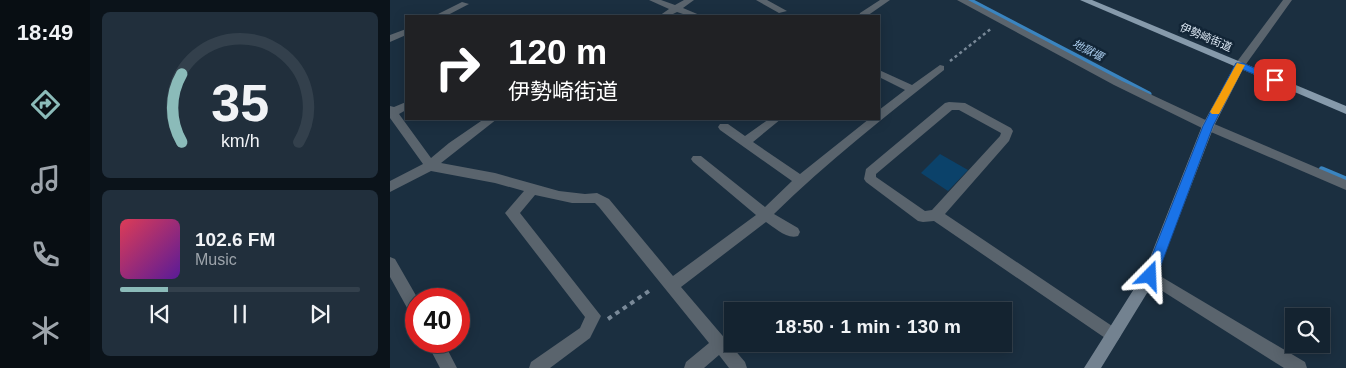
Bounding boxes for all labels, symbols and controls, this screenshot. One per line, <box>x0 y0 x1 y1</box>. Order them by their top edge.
text: 18:49 <box>17 20 73 45</box>
street label: 伊勢崎街道 <box>1178 21 1234 53</box>
text: 120 m <box>508 32 607 71</box>
icon: right <box>425 35 490 100</box>
water label: 地獄堰 <box>1071 37 1107 64</box>
pin <box>1254 59 1296 101</box>
icon: arrive <box>1261 66 1289 94</box>
text: 35 <box>211 74 269 132</box>
text: 伊勢崎街道 <box>508 79 618 104</box>
icon: directions <box>28 87 63 122</box>
text: km/h <box>221 131 259 151</box>
icon: music <box>28 162 63 197</box>
text: 102.6 FM <box>195 229 275 250</box>
icon: phone <box>28 237 63 272</box>
position arrow <box>1123 249 1175 301</box>
text: Music <box>195 251 237 268</box>
speed limit sign: 40 <box>405 288 470 353</box>
icon: previous <box>146 300 174 328</box>
icon: pause <box>226 300 254 328</box>
icon: next <box>306 300 334 328</box>
map controls <box>1285 308 1330 353</box>
button: search <box>1285 308 1330 353</box>
icon: climate <box>28 313 63 348</box>
text: 18:50 · 1 min · 130 m <box>775 316 961 337</box>

